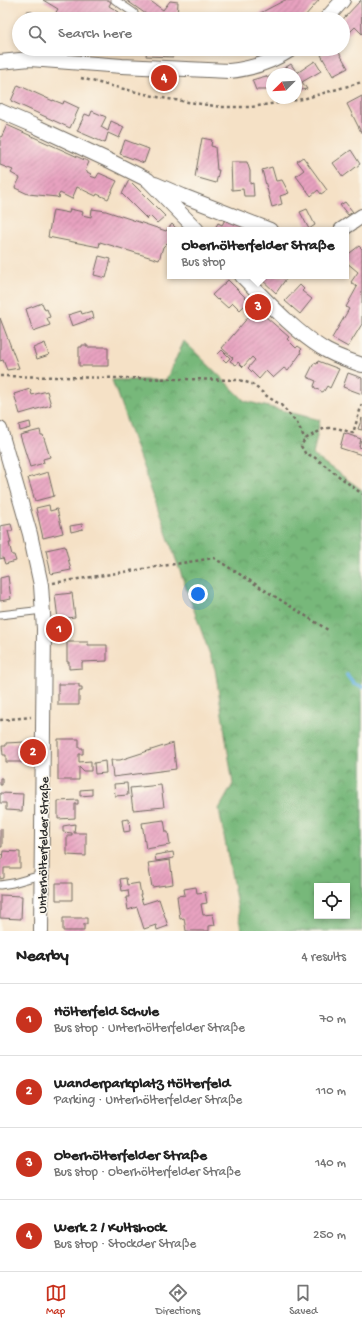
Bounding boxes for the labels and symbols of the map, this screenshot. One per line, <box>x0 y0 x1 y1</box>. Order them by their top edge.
pin: 4 <box>151 63 177 93</box>
north arrow <box>266 68 302 104</box>
pin: 3 <box>245 292 271 322</box>
your location <box>188 584 208 604</box>
pin: 1 <box>46 614 72 644</box>
pin: 2 <box>20 737 46 767</box>
street label: Unterhölterfelder Straße <box>36 776 53 914</box>

